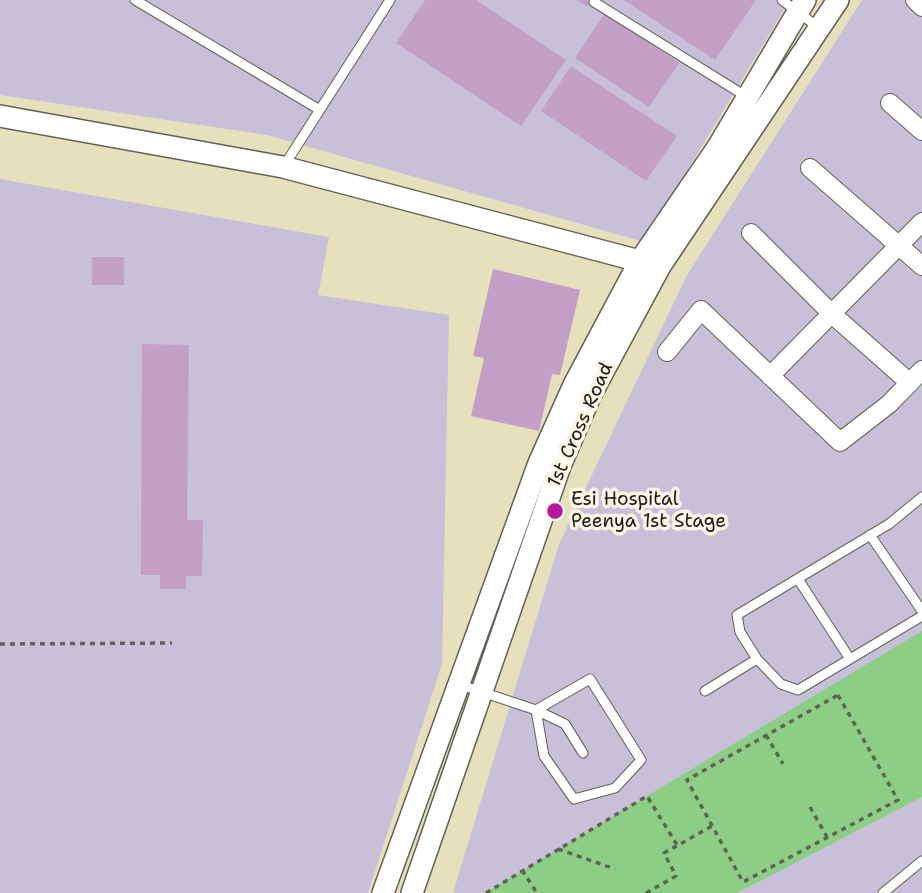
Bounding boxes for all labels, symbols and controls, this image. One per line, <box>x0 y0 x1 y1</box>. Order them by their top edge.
street label: 1st Cross Road <box>543 359 619 491</box>
place label: Esi Hospital Peenya 1st Stage <box>571 489 726 533</box>
marker: Esi Hospital Peenya 1st Stage <box>545 501 565 521</box>

